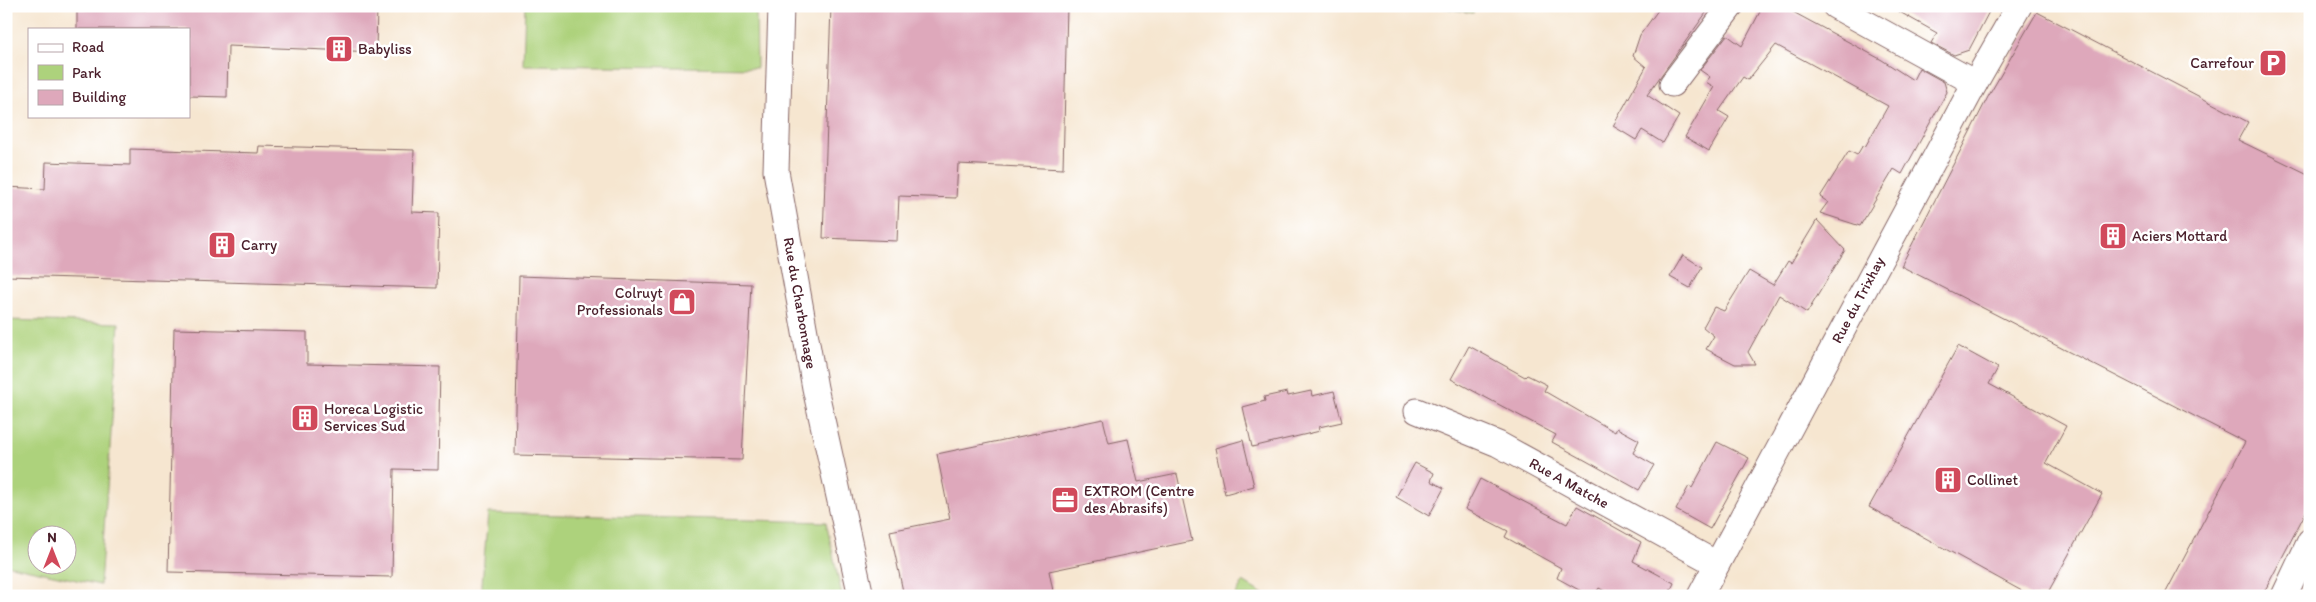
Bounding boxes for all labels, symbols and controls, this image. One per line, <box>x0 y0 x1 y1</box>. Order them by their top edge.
legend <box>28 28 190 118</box>
building icon: Babyliss <box>324 34 354 64</box>
text: Road <box>72 38 105 56</box>
place label: Babyliss <box>358 40 412 58</box>
parking icon: Carrefour <box>2258 48 2288 78</box>
place label: Carrefour <box>2190 54 2254 72</box>
text: Park <box>72 64 102 82</box>
text: Building <box>72 88 126 106</box>
building icon: Aciers Mottard <box>2098 221 2128 251</box>
place label: Aciers Mottard <box>2132 227 2227 245</box>
building icon: Carry <box>207 230 237 260</box>
place label: Carry <box>241 236 277 254</box>
street label: Rue du Charbonnage <box>780 236 820 370</box>
street label: Rue du Trixhay <box>1828 254 1888 346</box>
place label: Colruyt Professionals <box>577 284 663 319</box>
shop icon: Colruyt Professionals <box>667 287 697 317</box>
place label: Horeca Logistic Services Sud <box>324 400 423 435</box>
building icon: Horeca Logistic Services Sud <box>290 403 320 433</box>
street label: Rue A Matche <box>1526 454 1612 512</box>
building icon: Collinet <box>1933 465 1963 495</box>
place label: Collinet <box>1967 471 2018 489</box>
place label: EXTROM (Centre des Abrasifs) <box>1084 482 1194 517</box>
office icon: EXTROM (Centre des Abrasifs) <box>1050 485 1080 515</box>
north arrow <box>28 524 78 574</box>
text: N <box>47 529 57 546</box>

